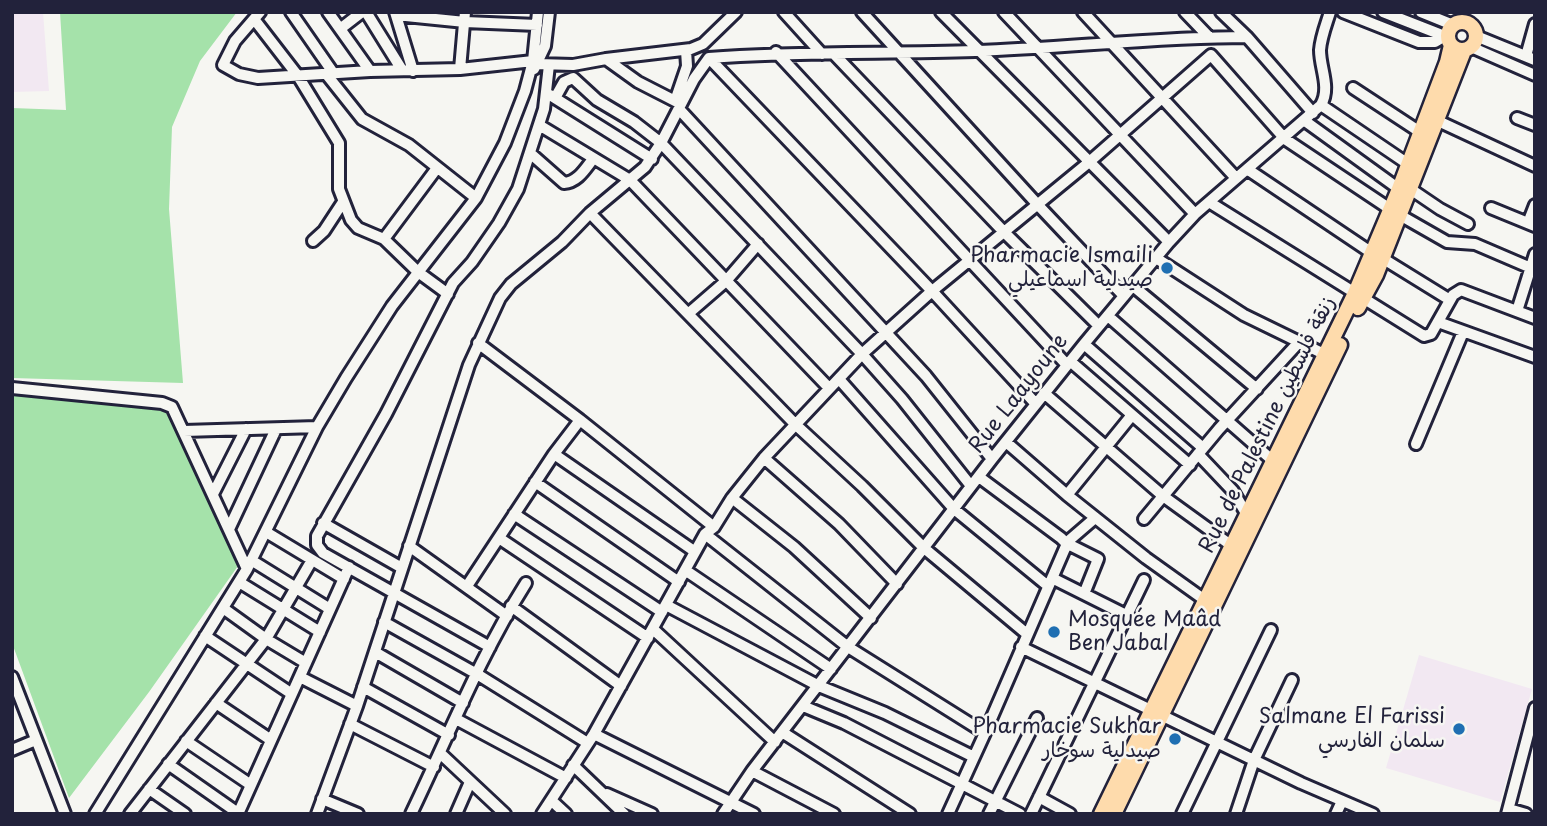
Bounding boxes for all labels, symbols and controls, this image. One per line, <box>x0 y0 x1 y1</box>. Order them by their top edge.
place label: Pharmacie Ismaili صيدلية اسماعيلي <box>970 243 1153 293</box>
marker: Pharmacie Ismaili صيدلية اسماعيلي <box>1159 260 1175 276</box>
street label: Rue de Palestine زنقة فلسطين <box>1195 293 1341 557</box>
street label: Rue Laayoune <box>965 329 1073 459</box>
place label: Mosquée Maâd Ben Jabal <box>1068 607 1221 657</box>
marker: Mosquée Maâd Ben Jabal <box>1046 624 1062 640</box>
place label: Salmane El Farissi سلمان الفارسي <box>1259 704 1445 754</box>
place label: Pharmacie Sukhar صيدلية سوخار <box>972 714 1161 764</box>
marker: Salmane El Farissi سلمان الفارسي <box>1451 721 1467 737</box>
marker: Pharmacie Sukhar صيدلية سوخار <box>1167 731 1183 747</box>

